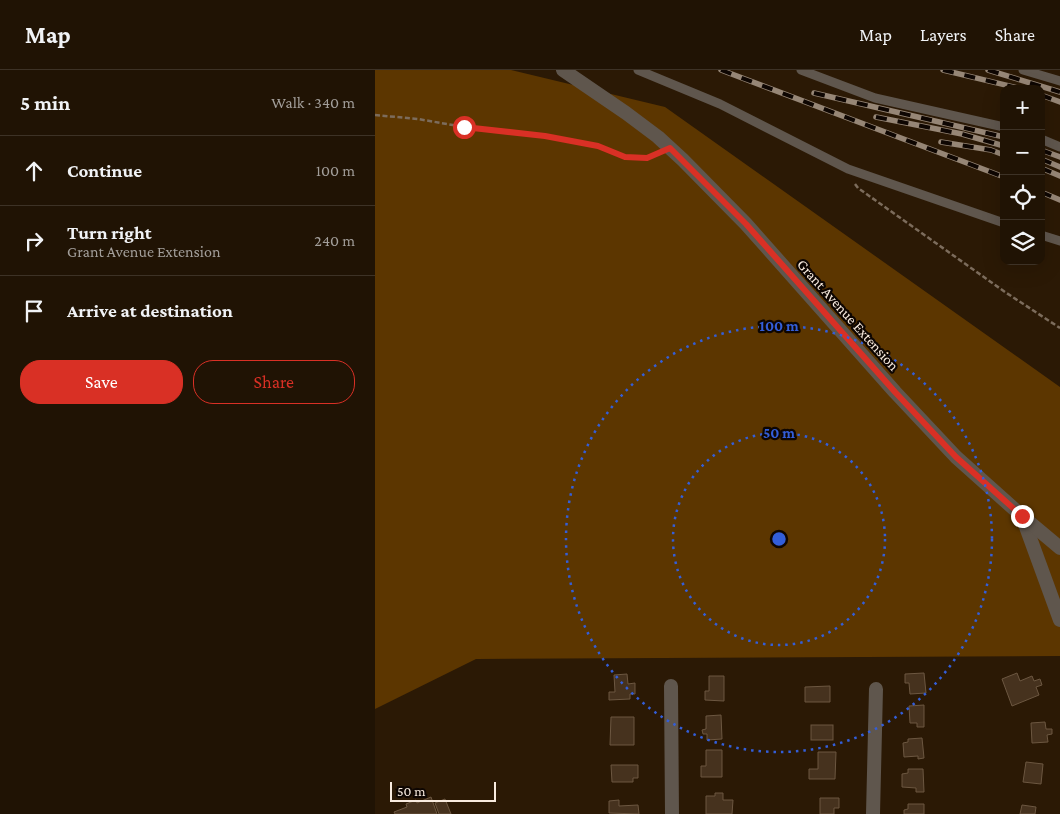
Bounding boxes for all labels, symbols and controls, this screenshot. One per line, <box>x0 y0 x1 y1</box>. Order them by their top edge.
text: Map <box>25 21 71 48</box>
text: Map <box>859 25 892 45</box>
text: Layers <box>920 25 967 45</box>
text: Share <box>995 25 1035 45</box>
map controls <box>1000 85 1045 265</box>
button: + <box>1000 85 1045 130</box>
text: 5 min <box>20 91 70 115</box>
text: Walk · 340 m <box>271 94 355 111</box>
route start <box>453 116 476 139</box>
button: − <box>1000 130 1045 175</box>
icon: ahead <box>20 157 48 185</box>
text: Continue <box>67 160 142 181</box>
text: 100 m <box>316 162 355 179</box>
button: locate <box>1000 175 1045 220</box>
button: layers <box>1000 220 1045 265</box>
text: Turn right <box>67 222 152 243</box>
icon: right <box>20 227 48 255</box>
text: 240 m <box>314 232 355 249</box>
text: Grant Avenue Extension <box>67 243 221 260</box>
street label: Grant Avenue Extension <box>794 256 902 374</box>
icon: arrive <box>20 297 48 325</box>
text: Arrive at destination <box>67 300 233 321</box>
text: 100 m <box>759 318 799 334</box>
button: Save <box>20 360 183 404</box>
button: Share <box>193 360 355 404</box>
text: 50 m <box>763 425 795 441</box>
route end <box>1011 505 1034 528</box>
centre of rings <box>770 530 788 548</box>
scale bar <box>390 779 496 802</box>
text: 50 m <box>397 783 425 799</box>

